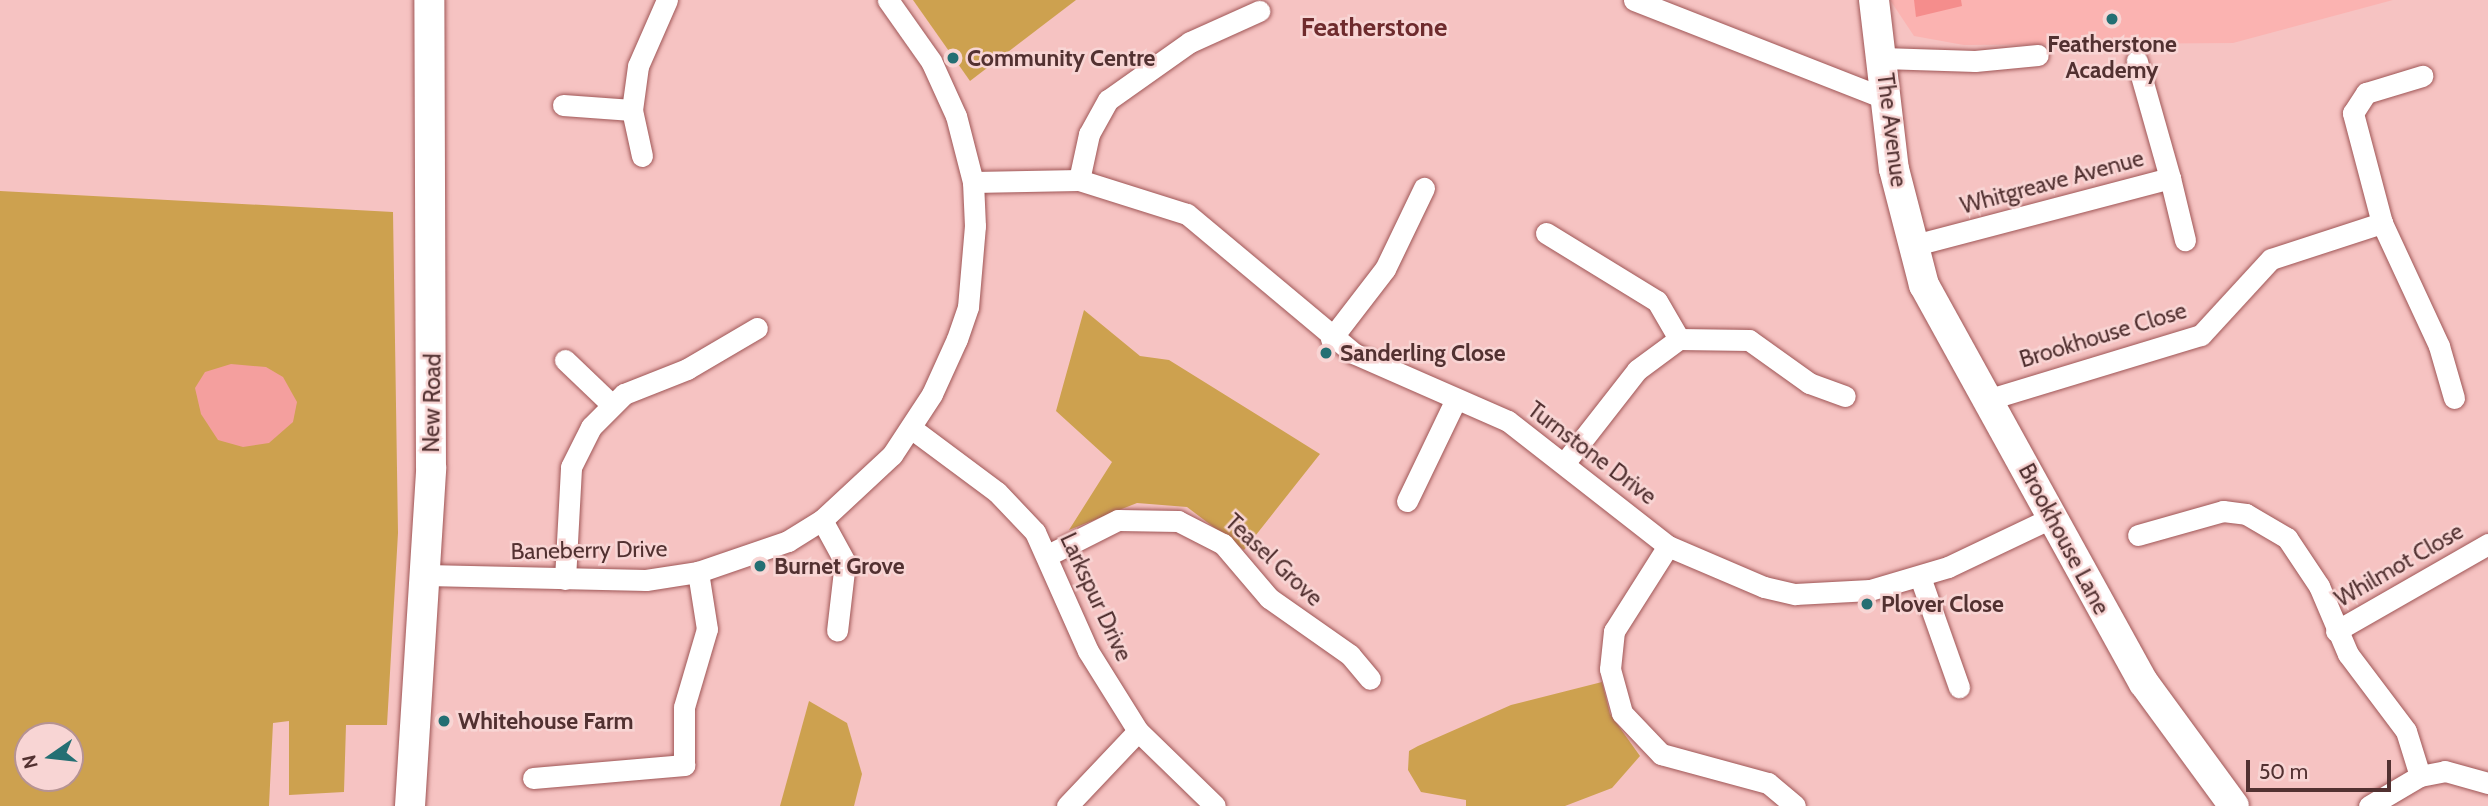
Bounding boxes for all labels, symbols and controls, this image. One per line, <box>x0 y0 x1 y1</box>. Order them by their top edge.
marker: Featherstone Academy <box>2104 11 2120 27</box>
district label: Featherstone <box>1301 12 1447 44</box>
place label: Featherstone Academy <box>2047 30 2177 84</box>
place label: Community Centre <box>967 44 1155 72</box>
marker: Community Centre <box>945 50 961 66</box>
street label: The Avenue <box>1871 72 1913 188</box>
street label: Whitgreave Avenue <box>1957 144 2147 220</box>
street label: Brookhouse Close <box>2016 296 2190 374</box>
place label: Sanderling Close <box>1340 339 1506 367</box>
marker: Sanderling Close <box>1318 345 1334 361</box>
street label: New Road <box>417 353 447 453</box>
street label: Turnstone Drive <box>1522 396 1662 510</box>
street label: Brookhouse Lane <box>2013 459 2115 619</box>
street label: Teasel Grove <box>1220 508 1328 612</box>
street label: Whilmot Close <box>2330 517 2468 613</box>
street label: Larkspur Drive <box>1054 528 1138 666</box>
street label: Baneberry Drive <box>510 535 668 565</box>
place label: Burnet Grove <box>774 552 905 580</box>
marker: Burnet Grove <box>752 558 768 574</box>
place label: Plover Close <box>1881 590 2004 618</box>
marker: Plover Close <box>1859 596 1875 612</box>
place label: Whitehouse Farm <box>458 707 634 735</box>
marker: Whitehouse Farm <box>436 713 452 729</box>
north arrow <box>14 722 84 792</box>
scale bar <box>2250 746 2395 790</box>
text: N <box>17 752 43 771</box>
text: 50 m <box>2259 759 2308 784</box>

